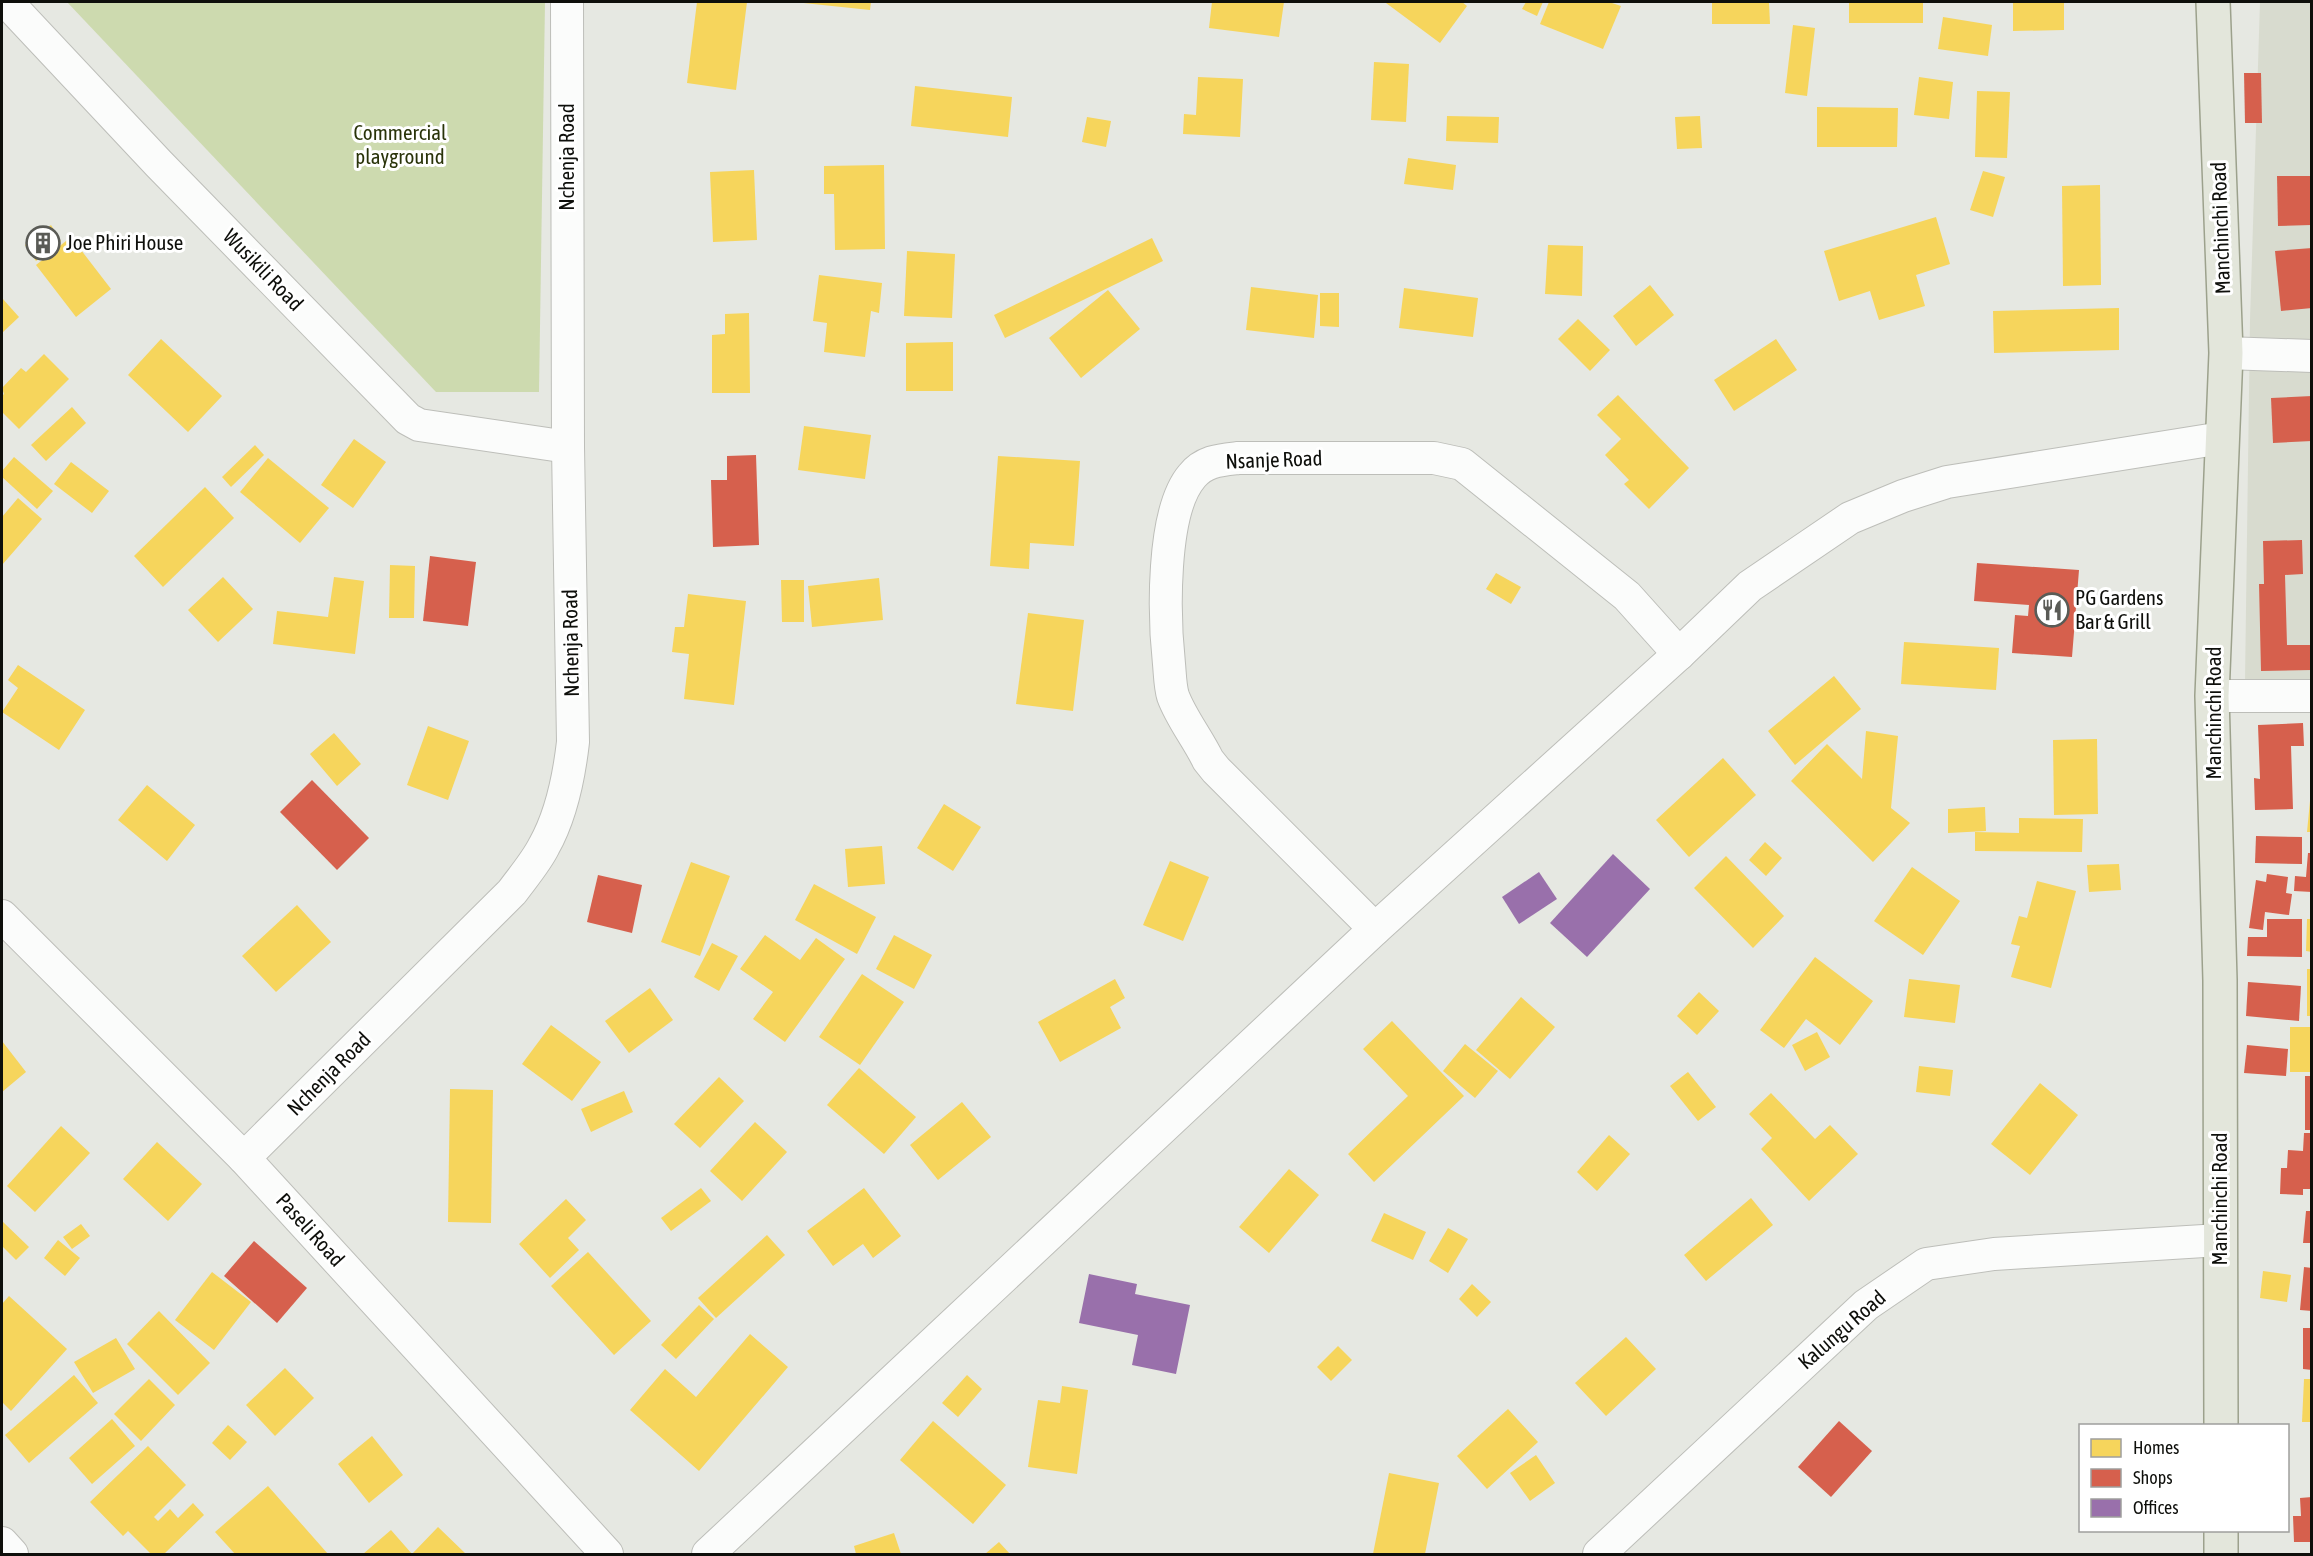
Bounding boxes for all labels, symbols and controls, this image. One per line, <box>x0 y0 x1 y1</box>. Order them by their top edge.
street label: Nchenja Road <box>554 103 578 211</box>
park label: Commercial playground <box>353 120 447 168</box>
street label: Manchinchi Road <box>2206 161 2234 295</box>
street label: Wusikili Road <box>219 224 309 315</box>
building icon: Joe Phiri House <box>25 225 61 261</box>
place label: Joe Phiri House <box>66 230 183 254</box>
street label: Nsanje Road <box>1225 445 1323 473</box>
place label: PG Gardens Bar & Grill <box>2075 585 2163 633</box>
street label: Nchenja Road <box>557 589 583 697</box>
restaurant icon: PG Gardens Bar & Grill <box>2034 592 2070 628</box>
street label: Manchinchi Road <box>2201 647 2225 779</box>
street label: Nchenja Road <box>282 1027 375 1120</box>
street label: Manchinchi Road <box>2207 1133 2231 1265</box>
street label: Paseli Road <box>272 1188 350 1271</box>
street label: Kalungu Road <box>1793 1285 1890 1374</box>
legend <box>2079 1424 2289 1532</box>
text: Homes <box>2133 1437 2179 1458</box>
text: Shops <box>2133 1467 2173 1488</box>
text: Offices <box>2133 1497 2179 1518</box>

